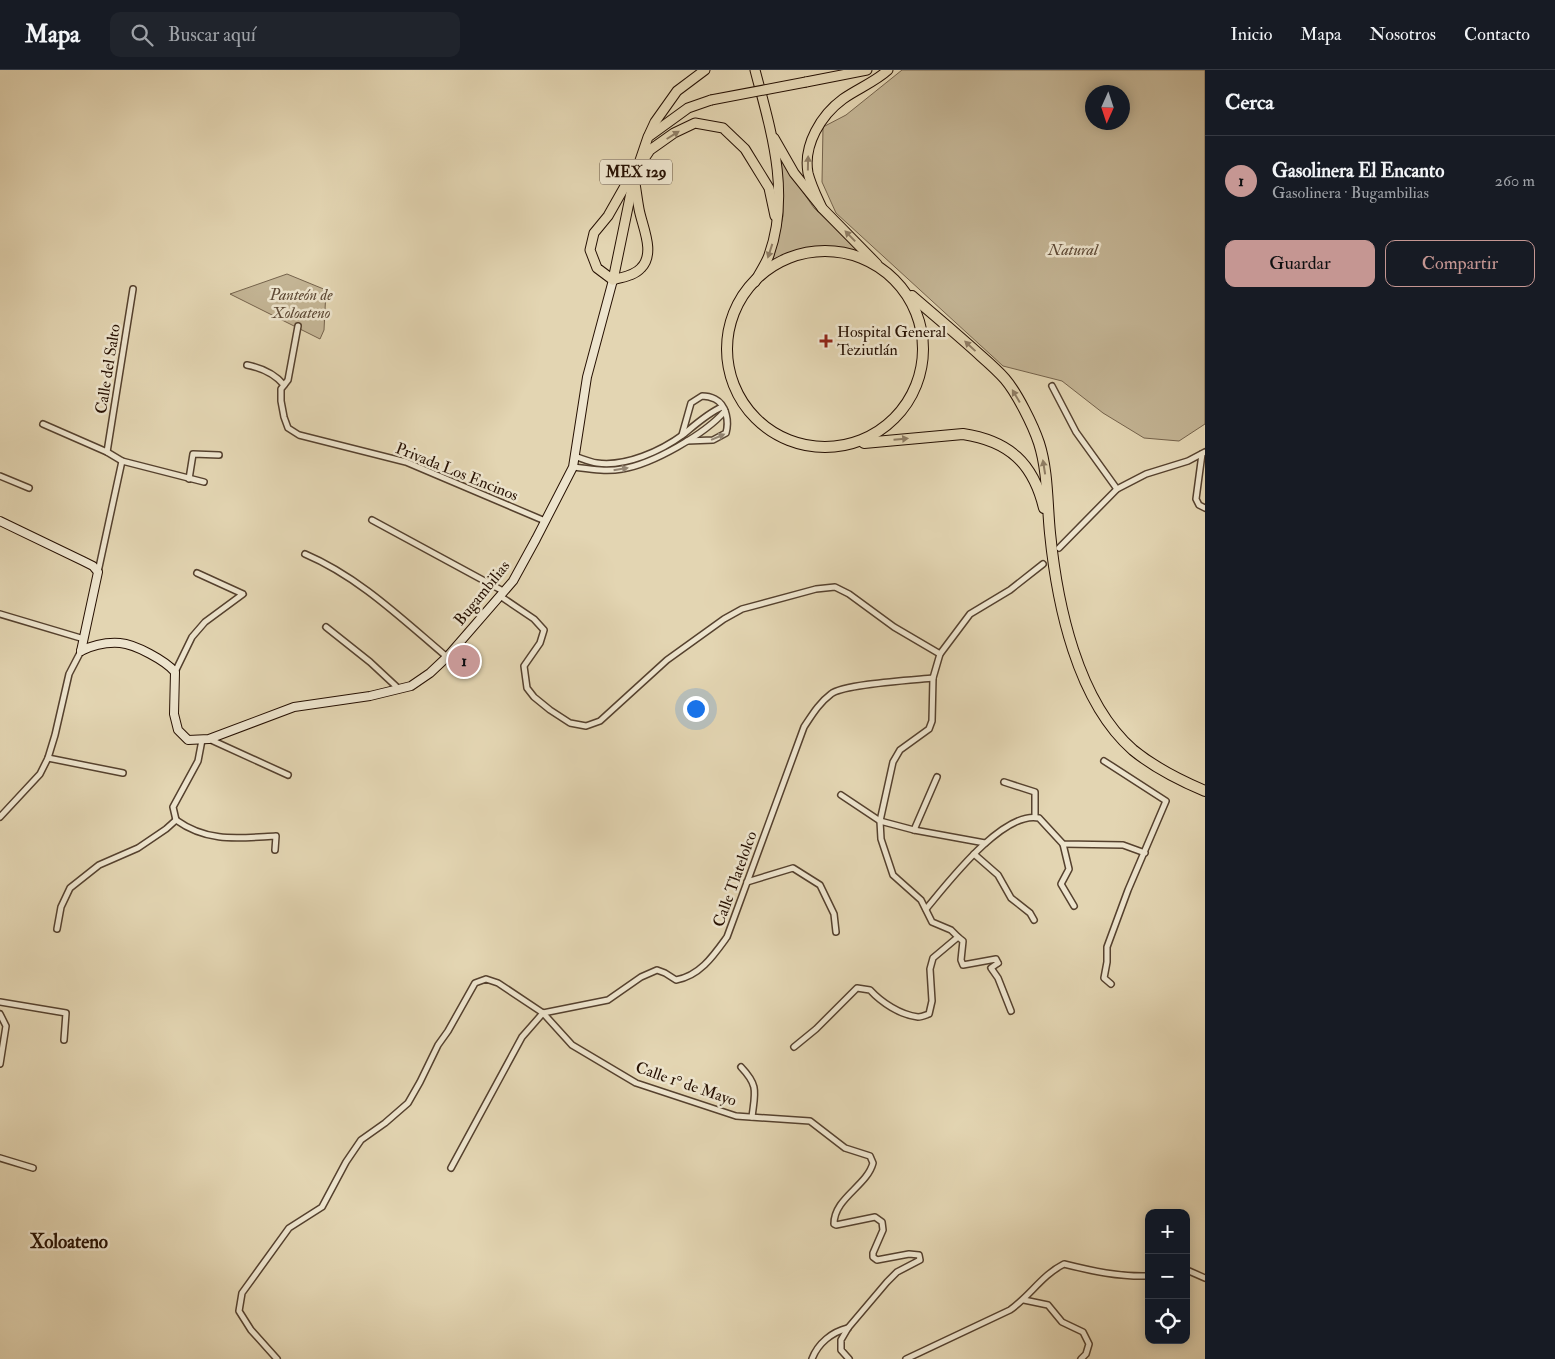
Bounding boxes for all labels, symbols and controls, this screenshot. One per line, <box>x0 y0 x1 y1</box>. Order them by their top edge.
search box <box>110 12 460 57</box>
text: Mapa <box>25 19 80 50</box>
icon: search <box>128 21 156 49</box>
text: Buscar aquí <box>168 23 256 47</box>
text: Inicio <box>1230 23 1272 46</box>
text: Mapa <box>1300 23 1342 46</box>
text: Nosotros <box>1370 23 1436 46</box>
text: Contacto <box>1464 23 1530 46</box>
north arrow <box>1085 85 1130 130</box>
text: Cerca <box>1225 89 1274 116</box>
one-way arrow <box>666 130 679 139</box>
one-way arrow <box>804 154 812 170</box>
text: Gasolinera El Encanto <box>1272 159 1444 183</box>
road number: MEX 129 <box>600 160 672 184</box>
text: 1 <box>1238 171 1244 191</box>
text: 260 m <box>1495 171 1535 191</box>
text: Gasolinera · Bugambilias <box>1272 183 1429 203</box>
one-way arrow <box>844 231 856 243</box>
park label: Natural <box>1047 240 1099 260</box>
button: Guardar <box>1225 240 1375 287</box>
button: Compartir <box>1385 240 1535 287</box>
one-way arrow <box>765 244 773 259</box>
park label: Panteón de Xoloateno <box>268 285 333 323</box>
street label: Calle del Salto <box>91 322 125 415</box>
place label: Hospital General Teziutlán <box>837 322 946 360</box>
marker: Hospital General Teziutlán <box>819 334 833 348</box>
one-way arrow <box>965 340 977 352</box>
one-way arrow <box>1012 389 1020 404</box>
one-way arrow <box>710 432 725 441</box>
one-way arrow <box>893 435 909 443</box>
street label: Privada Los Encinos <box>393 438 521 506</box>
one-way arrow <box>1039 459 1047 475</box>
one-way arrow <box>613 464 629 472</box>
street label: Bugambilias <box>450 556 514 630</box>
pin: 1 <box>448 642 480 680</box>
your location <box>683 696 709 722</box>
street label: Calle Tlatelolco <box>708 828 762 930</box>
street label: Calle 1° de Mayo <box>633 1057 739 1111</box>
map controls <box>1145 1209 1190 1344</box>
button: + <box>1145 1209 1190 1254</box>
district label: Xoloateno <box>30 1230 108 1254</box>
button: − <box>1145 1254 1190 1299</box>
button: locate <box>1145 1299 1190 1344</box>

